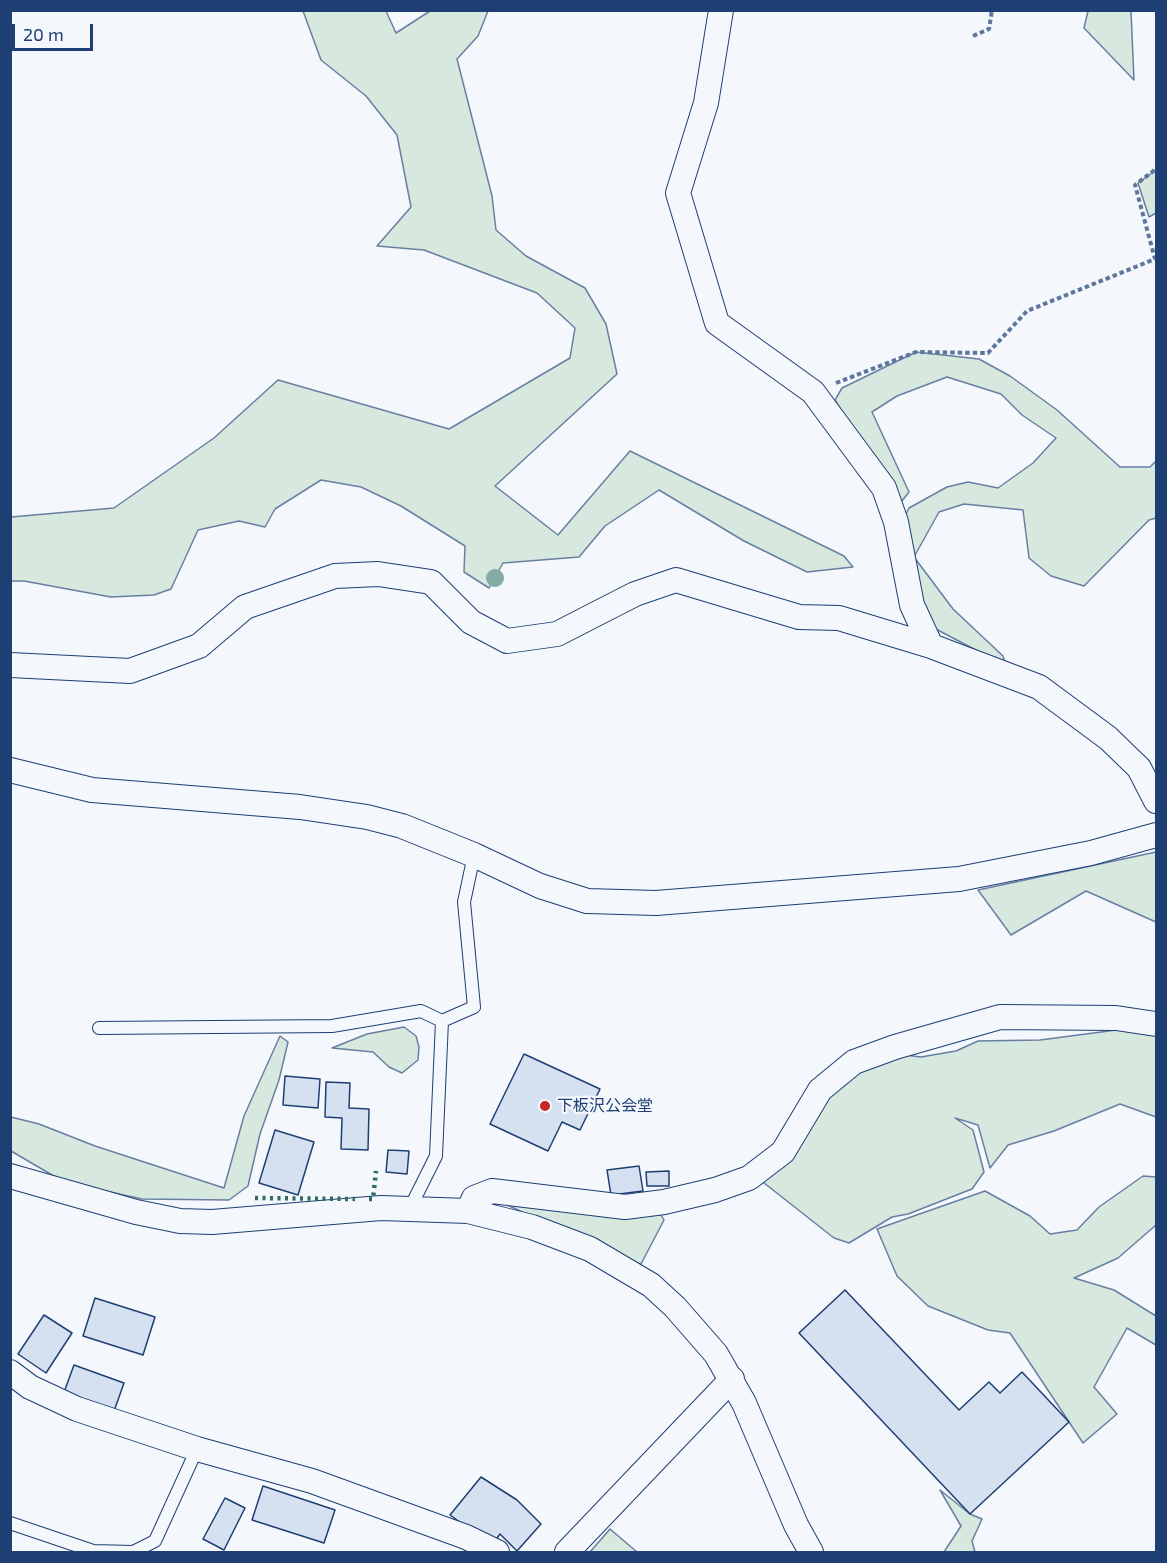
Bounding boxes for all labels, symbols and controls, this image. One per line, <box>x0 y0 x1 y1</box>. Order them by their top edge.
scale bar <box>15 12 96 50</box>
text: 20 m <box>23 23 64 45</box>
place label: 下板沢公会堂 <box>557 1096 653 1116</box>
marker: 下板沢公会堂 <box>538 1099 552 1113</box>

